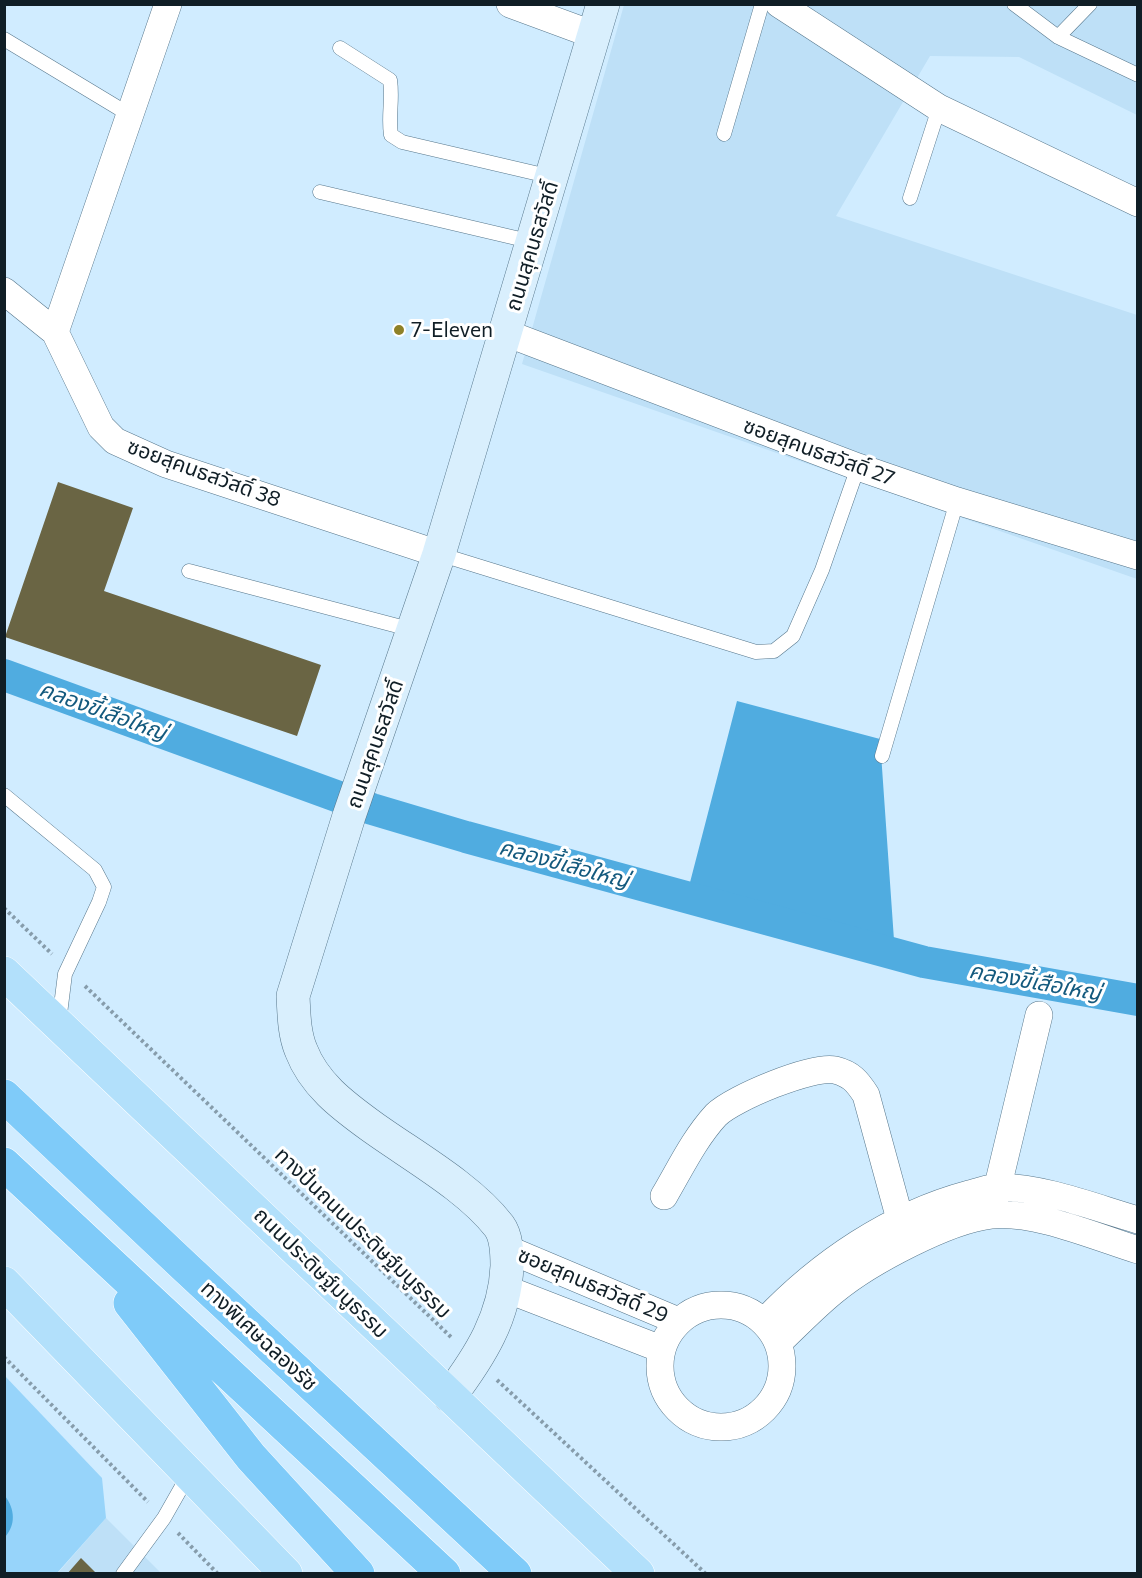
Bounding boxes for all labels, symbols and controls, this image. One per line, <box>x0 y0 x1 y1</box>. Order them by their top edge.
street label: ถนนสุคนธสวัสดิ์ <box>500 178 564 314</box>
place label: 7-Eleven <box>411 317 493 343</box>
marker: 7-Eleven <box>392 323 406 337</box>
street label: ซอยสุคนธสวัสดิ์ 27 <box>740 413 898 491</box>
street label: ซอยสุคนธสวัสดิ์ 38 <box>124 434 284 512</box>
water label: คลองขี้เสือใหญ่ <box>36 676 170 746</box>
street label: ถนนสุคนธสวัสดิ์ <box>341 676 409 812</box>
water label: คลองขี้เสือใหญ่ <box>496 834 632 894</box>
water label: คลองขี้เสือใหญ่ <box>967 957 1103 1007</box>
street label: ทางปั่นถนนประดิษฐ์มนูธรรม <box>270 1142 456 1324</box>
street label: ถนนประดิษฐ์มนูธรรม <box>249 1202 393 1344</box>
street label: ซอยสุคนธสวัสดิ์ 29 <box>514 1242 672 1328</box>
street label: ทางพิเศษฉลองรัช <box>196 1276 322 1396</box>

